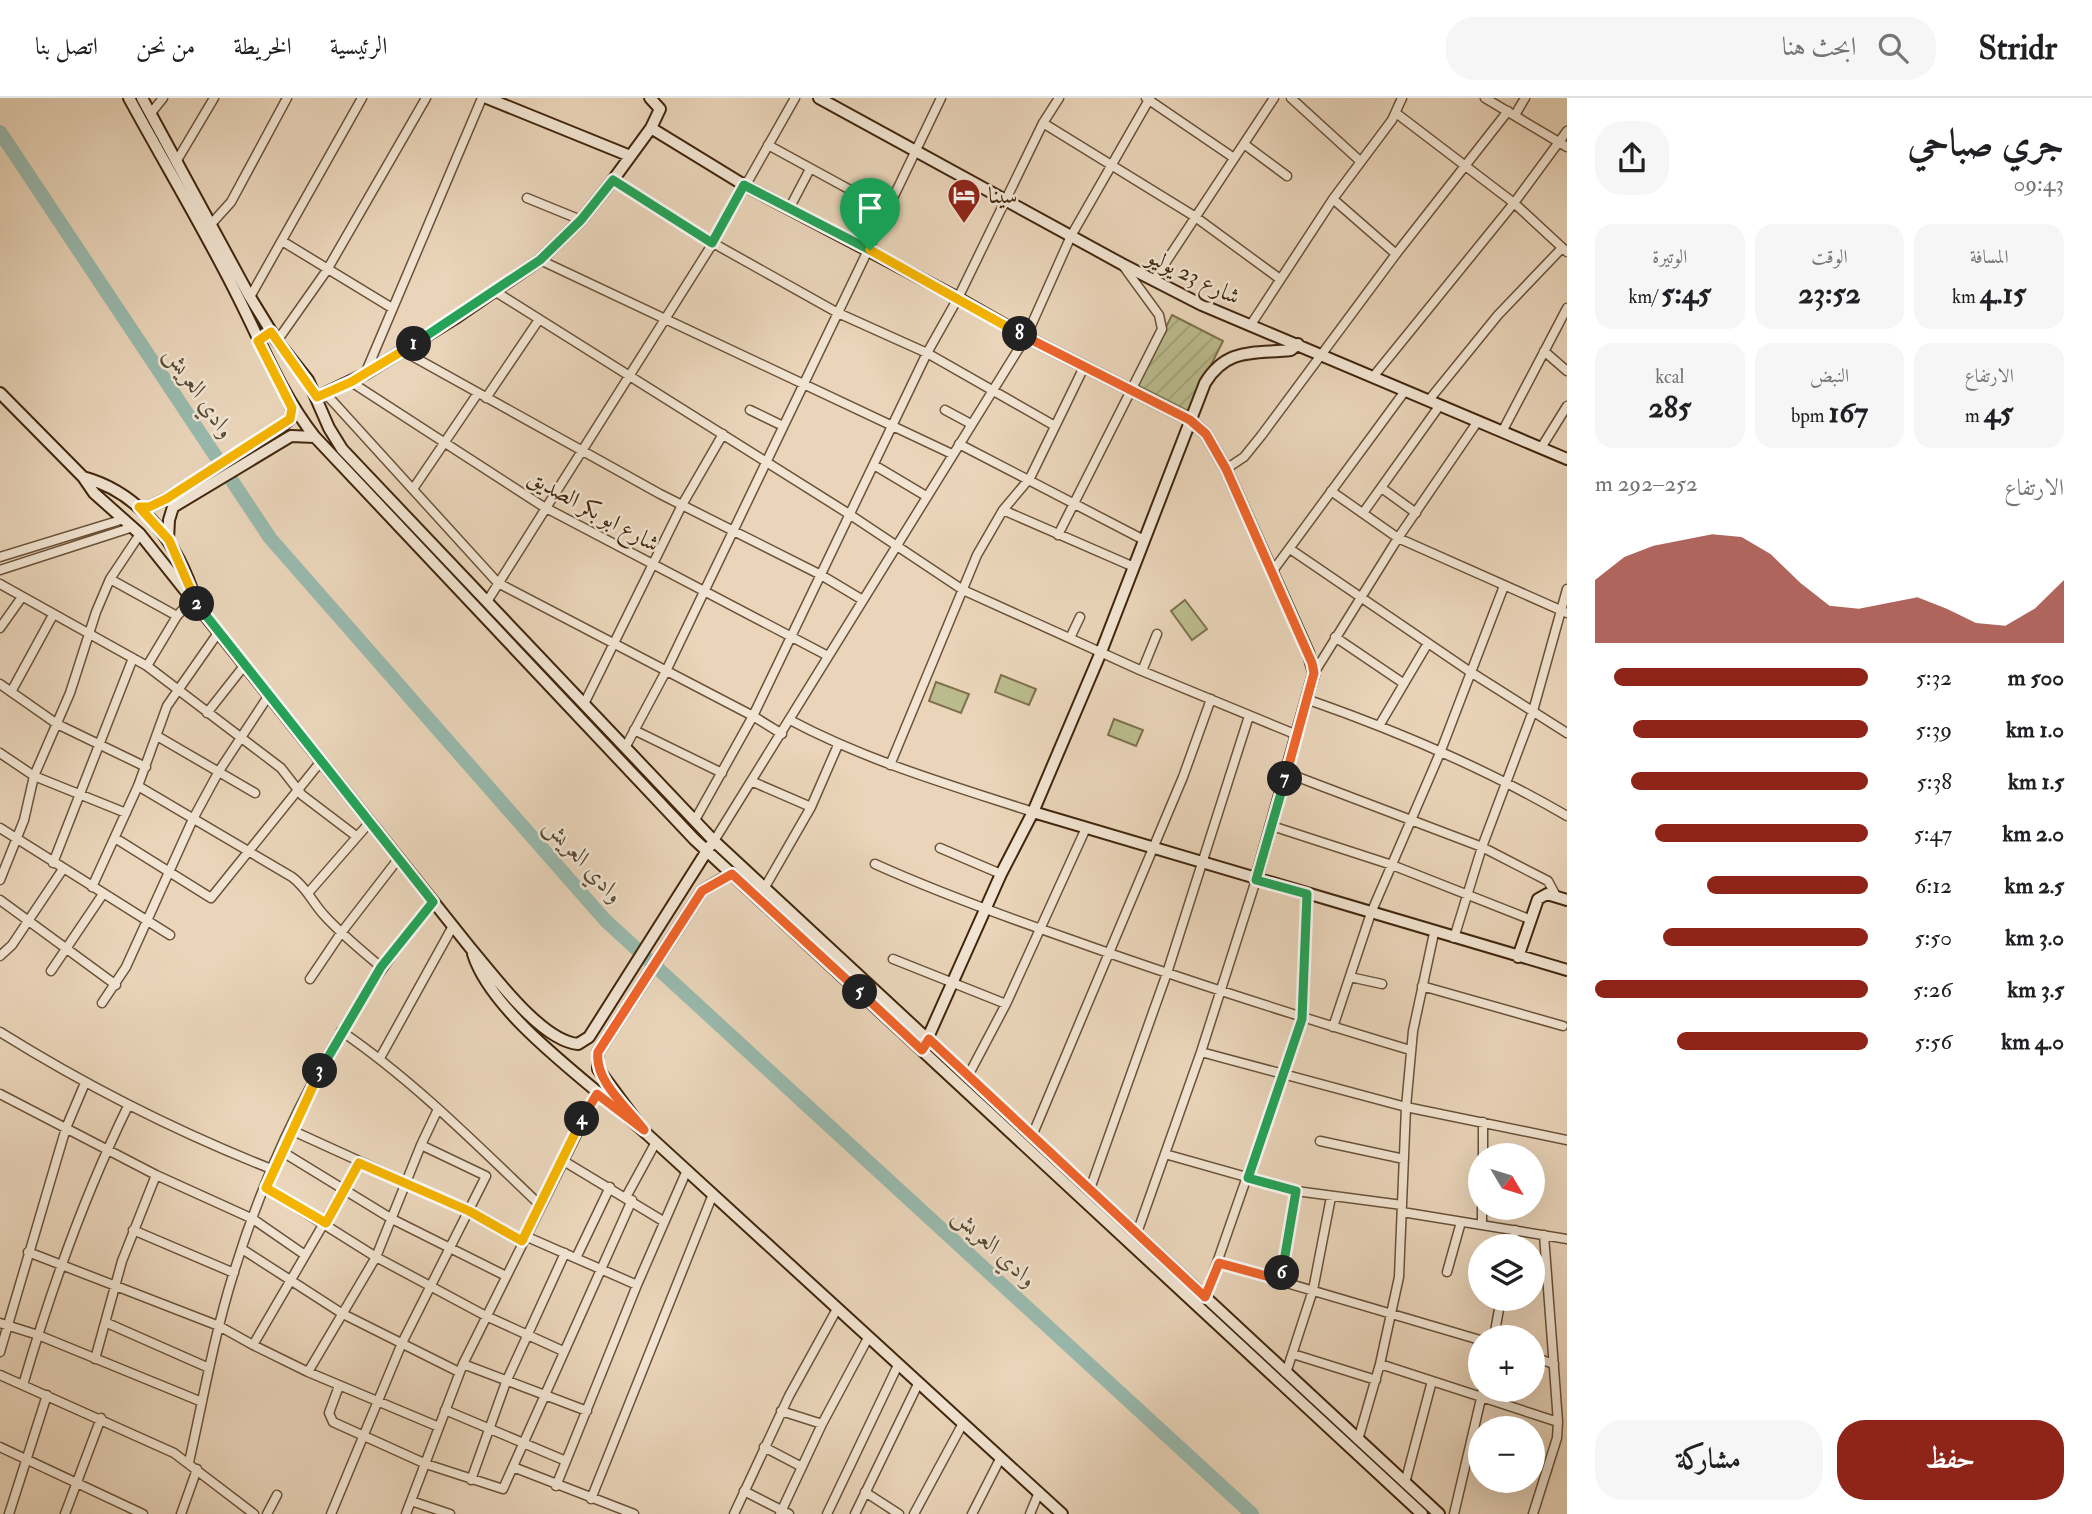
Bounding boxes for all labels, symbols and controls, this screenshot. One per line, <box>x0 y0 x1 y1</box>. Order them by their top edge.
search box <box>1446 17 1936 80</box>
text: Stridr <box>1978 28 2057 69</box>
icon: search <box>1874 29 1912 67</box>
text: اتصل بنا <box>35 31 98 62</box>
text: من نحن <box>136 31 195 62</box>
text: الخريطة <box>233 31 292 62</box>
text: الرئيسية <box>330 31 387 62</box>
text: ابحث هنا <box>1782 31 1856 63</box>
text: جري صباحي <box>1908 119 2064 167</box>
button: share <box>1595 121 1669 195</box>
text: 09:43 <box>2014 169 2064 198</box>
hotel icon: سينا <box>945 176 983 225</box>
pin <box>840 178 900 250</box>
place label: سينا <box>988 181 1018 210</box>
icon: arrive <box>851 189 889 227</box>
street label: شارع 23 يوليو <box>1139 241 1245 316</box>
text: الوتيرة <box>1652 245 1687 269</box>
text: الوقت <box>1811 245 1848 269</box>
text: المسافة <box>1970 245 2009 269</box>
text: 5:45 <box>1661 275 1711 312</box>
text: 23:52 <box>1798 275 1861 312</box>
text: 4.15 <box>1980 275 2026 312</box>
text: /km <box>1628 285 1661 309</box>
text: km <box>1952 285 1980 309</box>
pin: 8 <box>1002 316 1038 352</box>
text: 8 <box>1015 321 1024 345</box>
pin: 1 <box>396 327 432 362</box>
text: 1 <box>410 331 417 355</box>
water label: وادي العريش <box>155 340 242 446</box>
text: النبض <box>1810 364 1849 388</box>
text: الارتفاع <box>1965 364 2014 388</box>
text: kcal <box>1655 365 1684 389</box>
text: 285 <box>1649 389 1691 426</box>
text: 167 <box>1829 394 1868 431</box>
text: 45 <box>1984 394 2013 431</box>
text: bpm <box>1791 404 1829 428</box>
text: m <box>1965 404 1984 428</box>
street label: شارع ابو بكر الصديق <box>520 462 665 563</box>
text: 252–292 m <box>1595 469 1698 498</box>
text: الارتفاع <box>2004 473 2064 502</box>
pin: 2 <box>180 587 214 622</box>
text: 2 <box>192 591 201 615</box>
text: 5:32 <box>1916 663 1952 692</box>
text: 500 m <box>2008 663 2064 692</box>
text: 5:39 <box>1916 715 1952 744</box>
text: 1.0 km <box>2006 715 2064 744</box>
pin: 7 <box>1268 762 1302 796</box>
text: 7 <box>1280 766 1289 790</box>
text: 5:38 <box>1917 767 1952 796</box>
text: 1.5 km <box>2008 767 2064 796</box>
water label: وادي العريش <box>535 811 631 912</box>
text: 5:47 <box>1914 819 1952 848</box>
text: 2.0 km <box>2002 819 2064 848</box>
text: 6:12 <box>1915 871 1952 900</box>
text: 2.5 km <box>2004 871 2064 900</box>
text: 5:50 <box>1915 923 1952 952</box>
text: 3.0 km <box>2005 923 2064 952</box>
pin: 5 <box>842 974 878 1010</box>
text: 5:26 <box>1913 975 1952 1004</box>
text: 3.5 km <box>2007 975 2064 1004</box>
text: 5 <box>855 979 864 1003</box>
text: 5:56 <box>1915 1027 1952 1056</box>
text: 4.0 km <box>2001 1027 2064 1056</box>
pin: 3 <box>302 1054 338 1088</box>
text: 3 <box>316 1058 323 1082</box>
pin: 4 <box>564 1102 600 1136</box>
text: 4 <box>576 1106 587 1130</box>
north arrow <box>1468 1143 1545 1220</box>
map controls <box>1468 1143 1545 1493</box>
water label: وادي العريش <box>943 1200 1044 1297</box>
button: layers <box>1468 1234 1545 1311</box>
pin: 6 <box>1264 1256 1300 1290</box>
text: 6 <box>1277 1260 1286 1284</box>
button: + <box>1468 1325 1545 1402</box>
button: − <box>1468 1416 1545 1493</box>
button: مشاركة <box>1595 1420 1823 1500</box>
button: حفظ <box>1837 1420 2064 1500</box>

